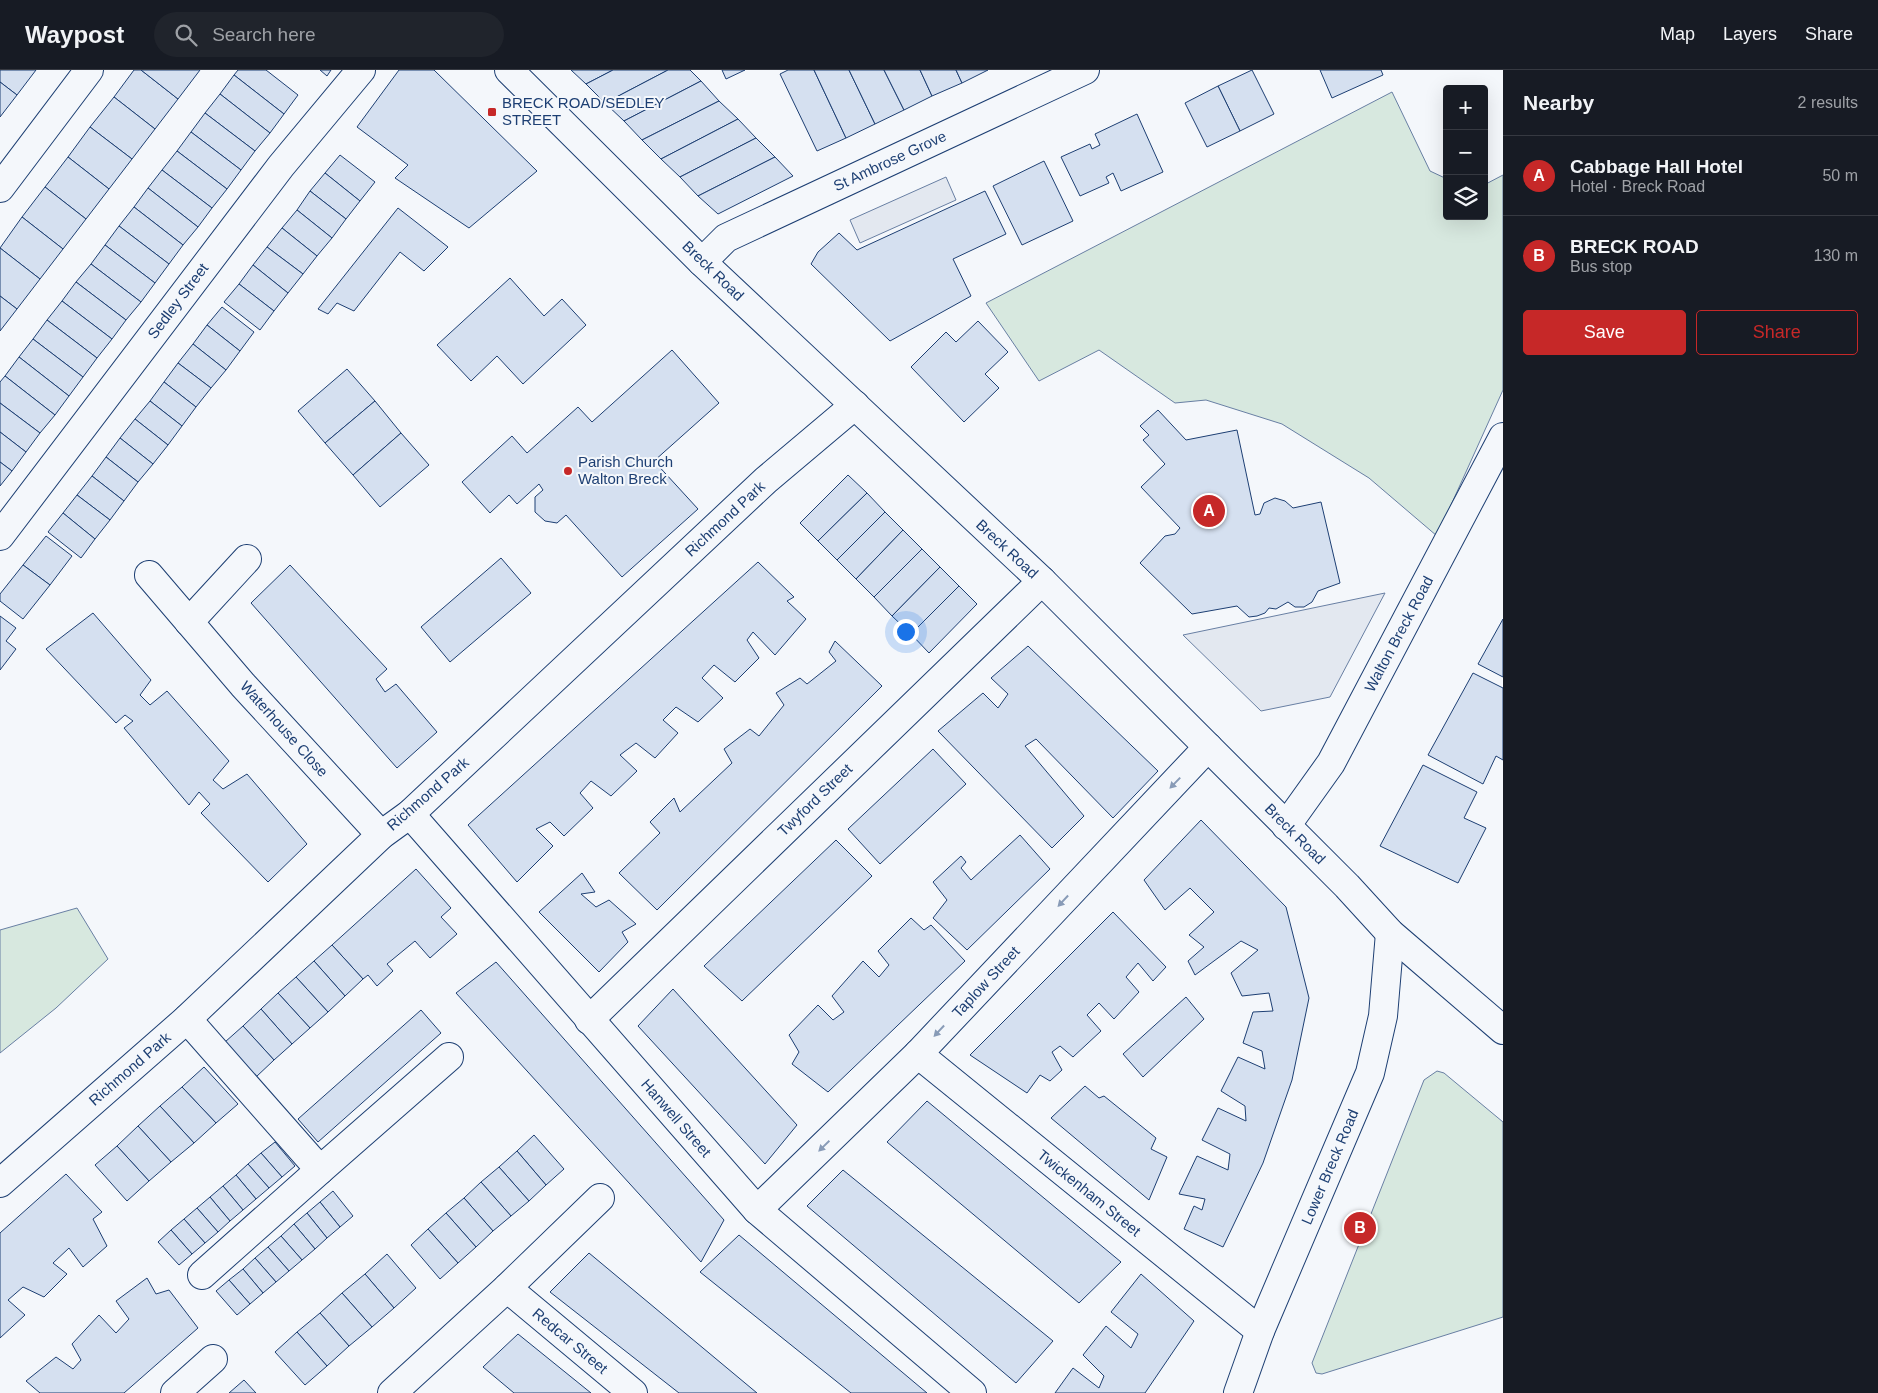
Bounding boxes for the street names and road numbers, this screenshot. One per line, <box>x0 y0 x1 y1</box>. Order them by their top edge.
street label: St Ambrose Grove <box>831 127 949 194</box>
street label: Breck Road <box>679 237 747 304</box>
street label: Sedley Street <box>144 259 212 342</box>
street label: Richmond Park <box>681 477 768 560</box>
street label: Breck Road <box>973 516 1042 582</box>
street label: Walton Breck Road <box>1361 573 1436 695</box>
street label: Waterhouse Close <box>237 677 332 780</box>
street label: Richmond Park <box>383 753 472 834</box>
street label: Twyford Street <box>774 759 856 839</box>
street label: Breck Road <box>1262 800 1329 867</box>
street label: Taplow Street <box>948 942 1023 1021</box>
street label: Richmond Park <box>85 1028 174 1109</box>
street label: Hanwell Street <box>638 1075 715 1161</box>
street label: Lower Breck Road <box>1298 1107 1362 1227</box>
street label: Twickenham Street <box>1034 1146 1145 1240</box>
street label: Redcar Street <box>529 1304 612 1377</box>

